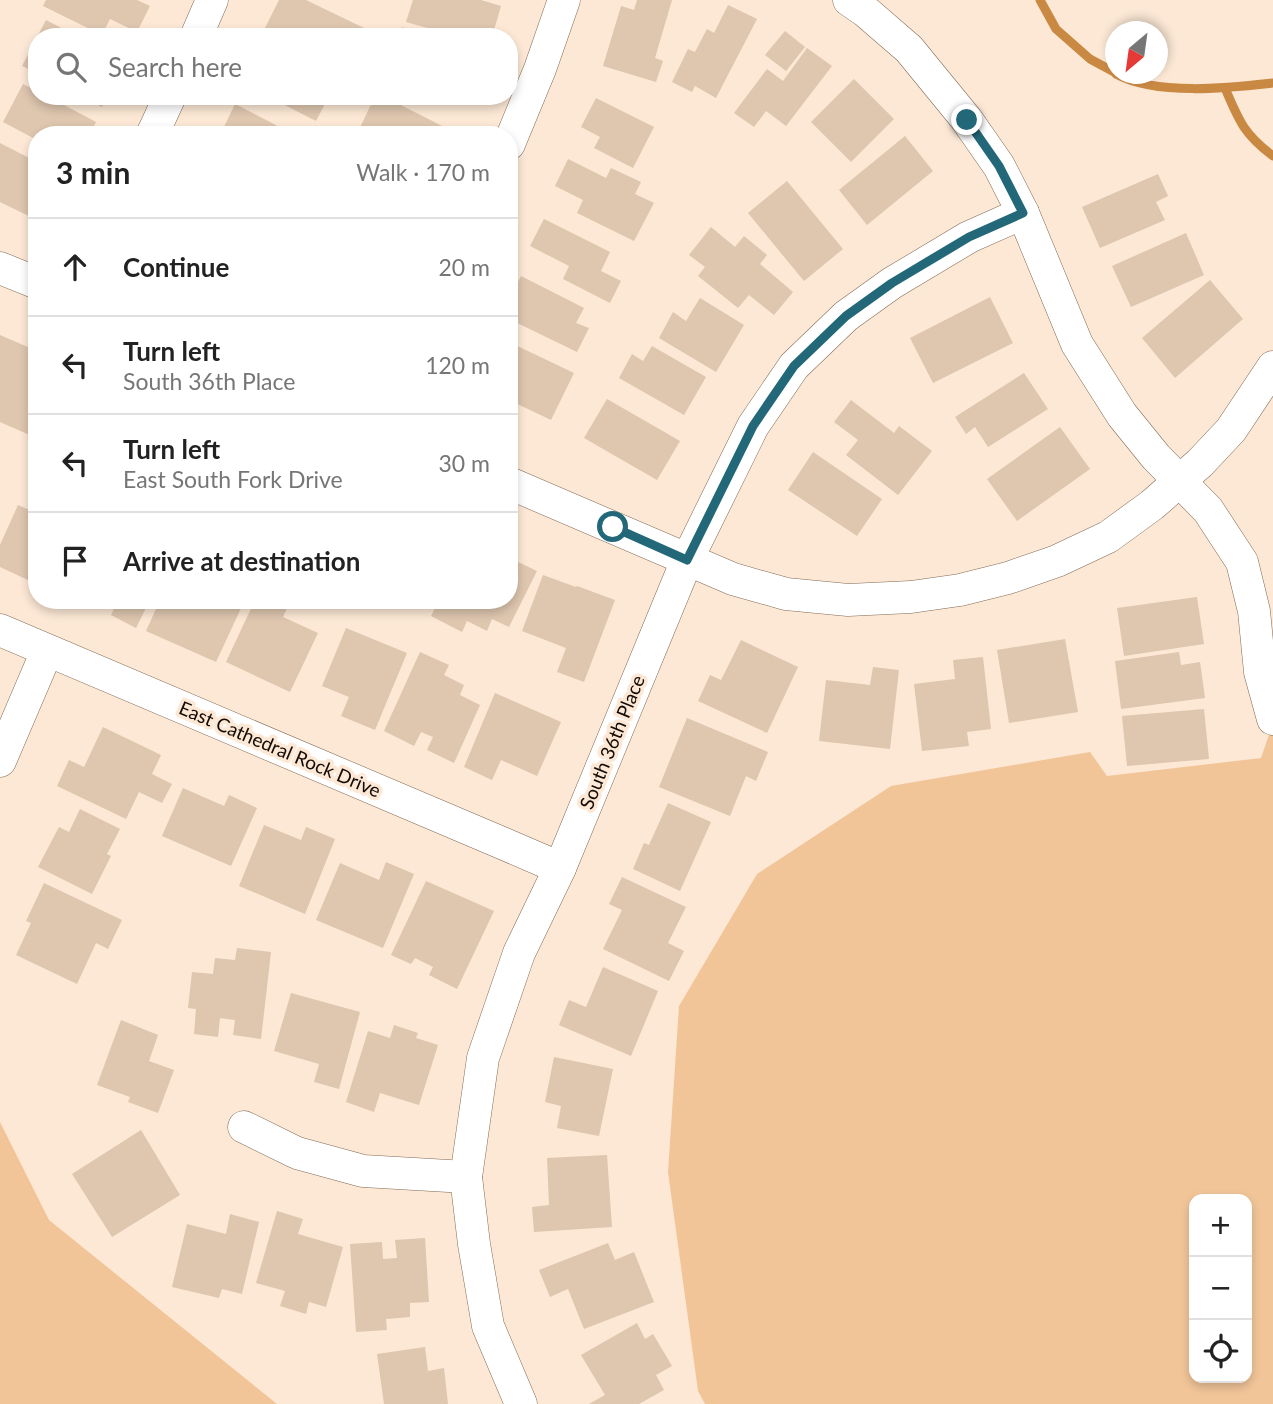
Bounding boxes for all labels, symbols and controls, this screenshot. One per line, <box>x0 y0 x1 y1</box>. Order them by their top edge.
north arrow <box>1105 21 1168 84</box>
search box <box>28 28 518 105</box>
icon: search <box>52 48 90 86</box>
text: Search here <box>108 51 242 83</box>
route end <box>951 104 982 135</box>
text: 3 min <box>56 154 130 190</box>
text: Walk · 170 m <box>356 158 490 186</box>
icon: ahead <box>56 248 94 286</box>
text: Continue <box>123 251 229 283</box>
text: 20 m <box>439 253 490 281</box>
text: Turn left <box>123 335 220 367</box>
icon: left <box>56 346 94 384</box>
text: 120 m <box>425 351 490 379</box>
text: South 36th Place <box>123 367 295 395</box>
text: Turn left <box>123 433 220 465</box>
icon: left <box>56 444 94 482</box>
text: 30 m <box>439 449 490 477</box>
text: East South Fork Drive <box>123 465 343 493</box>
route start <box>597 511 628 542</box>
icon: arrive <box>56 542 94 580</box>
text: Arrive at destination <box>123 545 360 577</box>
street label: South 36th Place <box>574 671 649 812</box>
street label: East Cathedral Rock Drive <box>176 696 384 801</box>
map controls <box>1189 1194 1252 1383</box>
button: + <box>1189 1194 1252 1257</box>
button: − <box>1189 1257 1252 1320</box>
button: locate <box>1189 1320 1252 1383</box>

